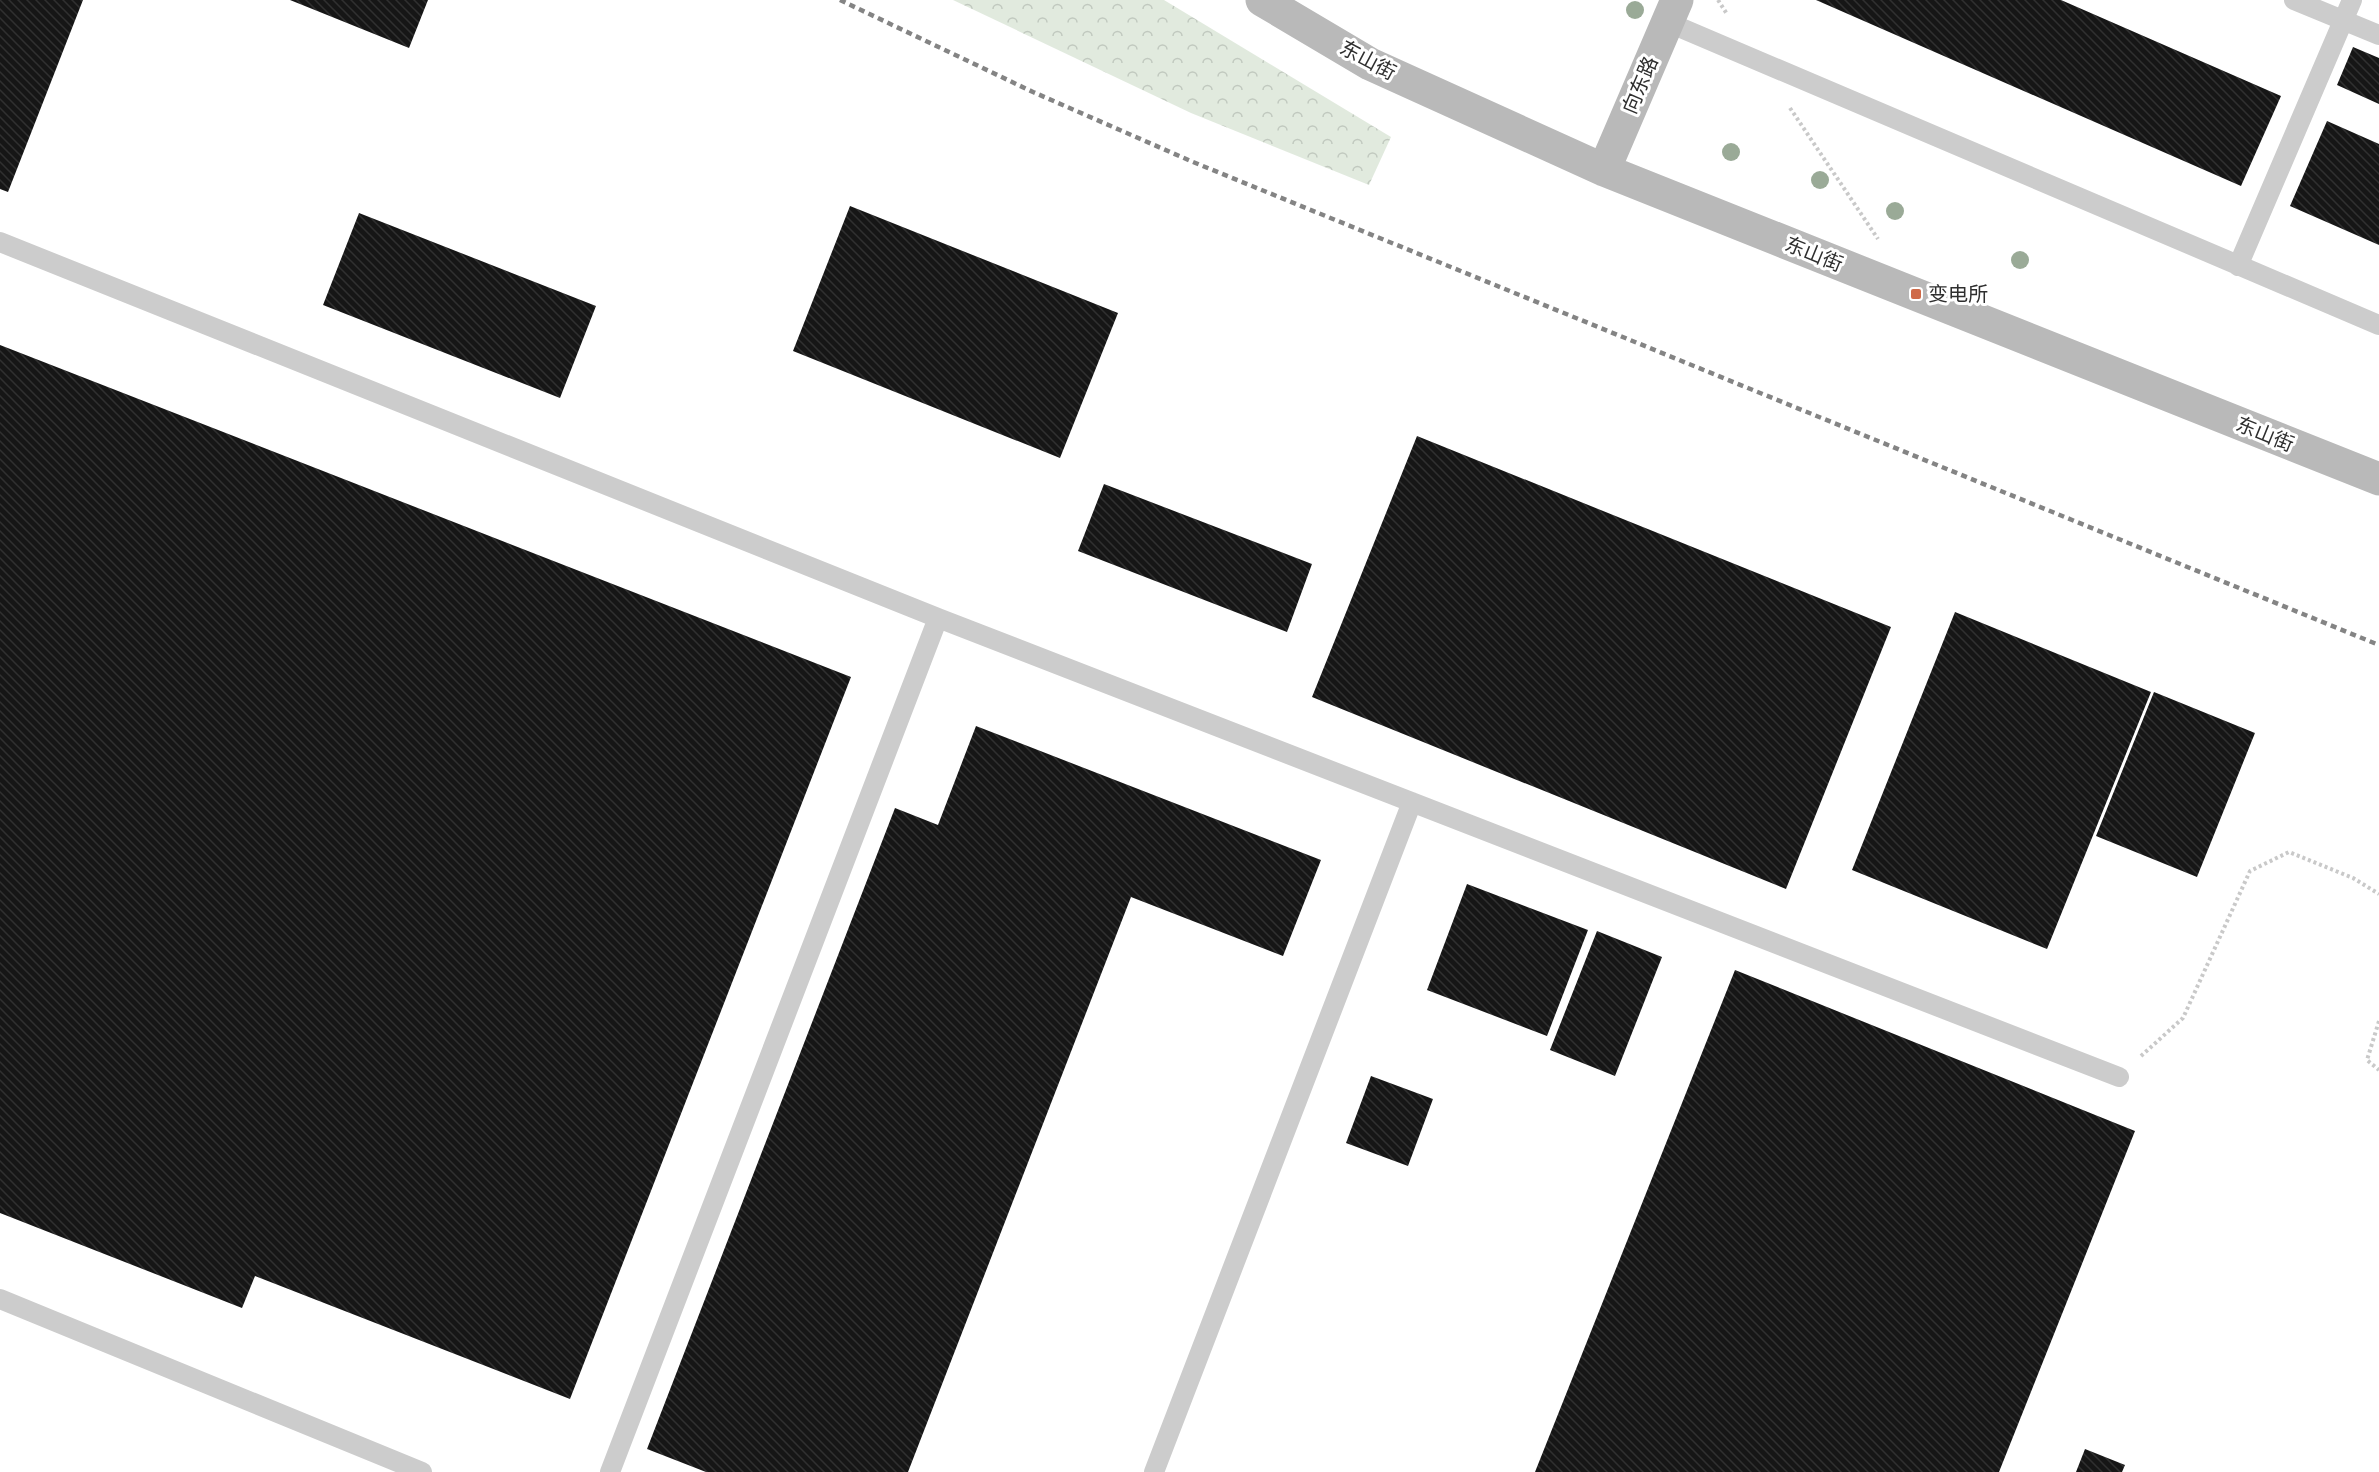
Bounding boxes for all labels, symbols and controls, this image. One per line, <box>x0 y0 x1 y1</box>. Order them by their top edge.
street label: 东山街 <box>1336 35 1400 85</box>
street label: 向东路 <box>1617 53 1663 117</box>
street label: 东山街 <box>1782 232 1846 276</box>
place label: 变电所 <box>1928 282 1988 306</box>
marker: 变电所 <box>1909 287 1923 301</box>
street label: 东山街 <box>2233 412 2297 456</box>

